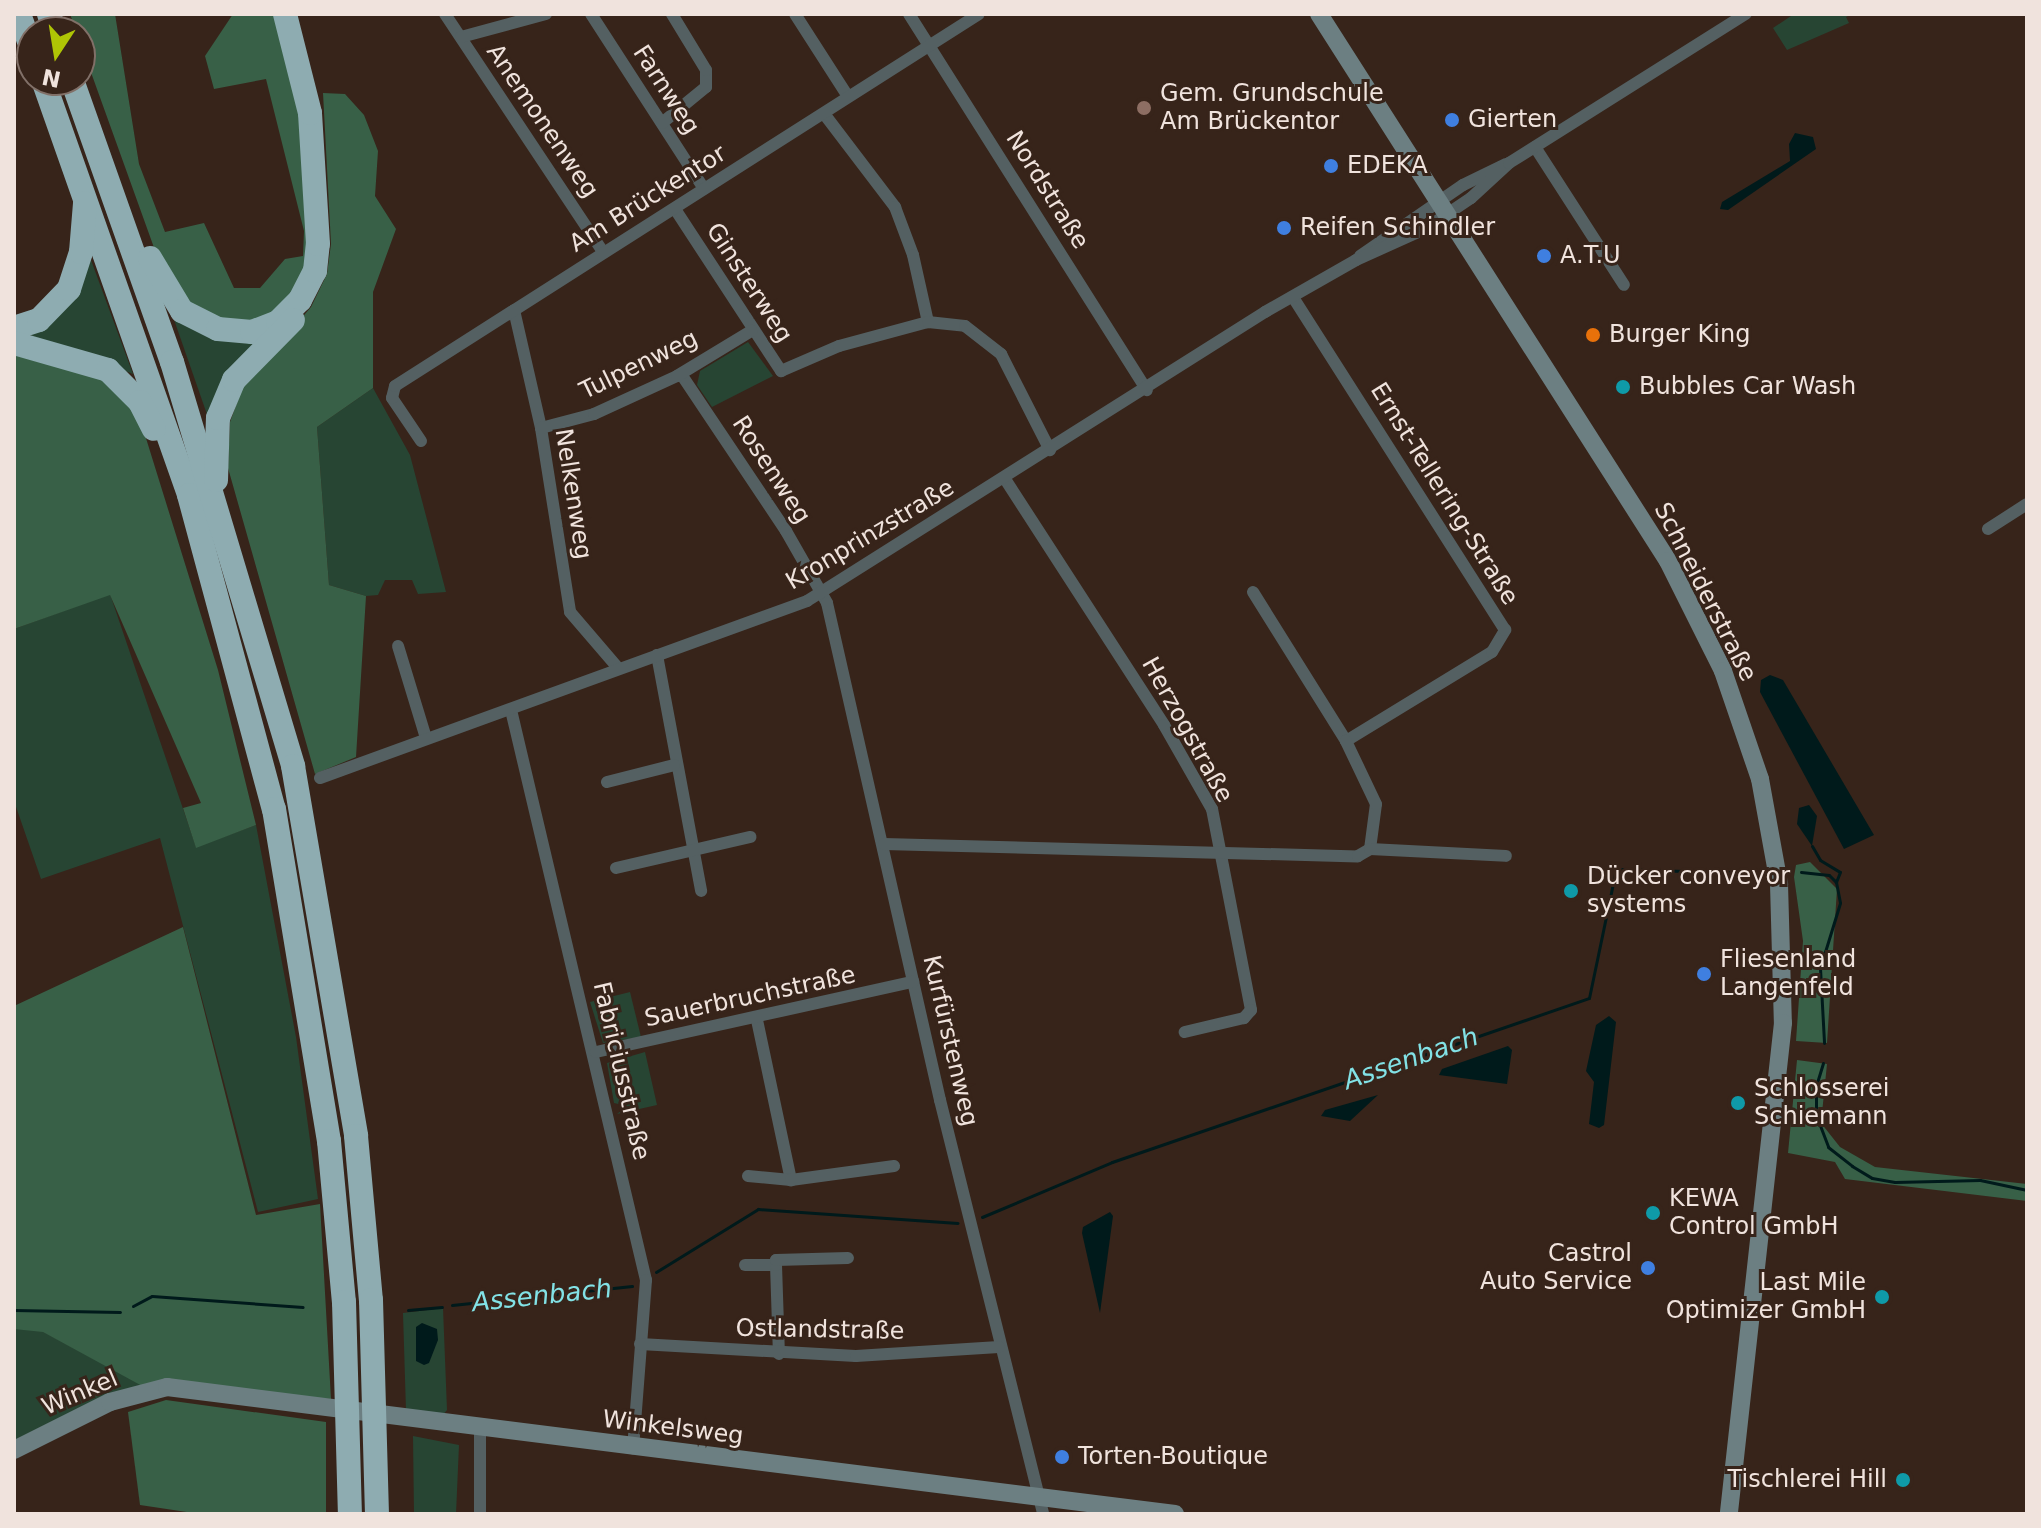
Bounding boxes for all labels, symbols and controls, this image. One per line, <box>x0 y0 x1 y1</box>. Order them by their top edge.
north arrow <box>16 16 96 96</box>
street label: Anemonenweg <box>480 39 604 203</box>
street label: Farnweg <box>627 40 705 140</box>
text: N <box>40 64 63 92</box>
place label: Gem. Grundschule Am Brückentor <box>1160 80 1384 136</box>
marker: Gem. Grundschule Am Brückentor <box>1135 99 1153 117</box>
place label: Gierten <box>1468 106 1557 134</box>
marker: Gierten <box>1443 111 1461 129</box>
street label: Nordstraße <box>999 126 1095 254</box>
street label: Am Brückentor <box>564 139 732 259</box>
place label: EDEKA <box>1347 152 1428 180</box>
marker: EDEKA <box>1322 157 1340 175</box>
place label: Reifen Schindler <box>1300 214 1495 242</box>
street label: Ginsterweg <box>700 218 798 348</box>
marker: Reifen Schindler <box>1275 219 1293 237</box>
place label: A.T.U <box>1560 242 1621 270</box>
marker: A.T.U <box>1535 247 1553 265</box>
place label: Burger King <box>1609 321 1750 349</box>
street label: Tulpenweg <box>575 324 703 406</box>
marker: Burger King <box>1584 326 1602 344</box>
place label: Bubbles Car Wash <box>1639 373 1856 401</box>
street label: Ernst-Tellering-Straße <box>1364 378 1524 610</box>
marker: Bubbles Car Wash <box>1614 378 1632 396</box>
street label: Rosenweg <box>726 411 816 529</box>
street label: Nelkenweg <box>548 427 598 561</box>
street label: Kronprinzstraße <box>781 473 959 597</box>
street label: Schneiderstraße <box>1648 498 1762 686</box>
street label: Herzogstraße <box>1135 652 1239 808</box>
place label: Dücker conveyor systems <box>1587 863 1790 919</box>
marker: Dücker conveyor systems <box>1562 882 1580 900</box>
place label: Fliesenland Langenfeld <box>1720 946 1856 1002</box>
street label: Kurfürstenweg <box>916 953 984 1129</box>
street label: Sauerbruchstraße <box>642 961 858 1033</box>
marker: Fliesenland Langenfeld <box>1695 965 1713 983</box>
street label: Fabriciusstraße <box>586 979 656 1163</box>
water label: Assenbach <box>1339 1021 1483 1097</box>
place label: Schlosserei Schiemann <box>1754 1075 1890 1131</box>
marker: Schlosserei Schiemann <box>1729 1094 1747 1112</box>
place label: KEWA Control GmbH <box>1669 1185 1839 1241</box>
marker: KEWA Control GmbH <box>1644 1204 1662 1222</box>
place label: Castrol Auto Service <box>1480 1240 1632 1296</box>
marker: Castrol Auto Service <box>1639 1259 1657 1277</box>
place label: Last Mile Optimizer GmbH <box>1666 1269 1866 1325</box>
water label: Assenbach <box>470 1273 614 1319</box>
marker: Last Mile Optimizer GmbH <box>1873 1288 1891 1306</box>
street label: Ostlandstraße <box>735 1314 905 1346</box>
street label: Winkel <box>38 1364 122 1422</box>
street label: Winkelsweg <box>601 1405 745 1451</box>
place label: Torten-Boutique <box>1078 1443 1268 1471</box>
marker: Torten-Boutique <box>1053 1448 1071 1466</box>
place label: Tischlerei Hill <box>1728 1466 1887 1494</box>
marker: Tischlerei Hill <box>1894 1471 1912 1489</box>

